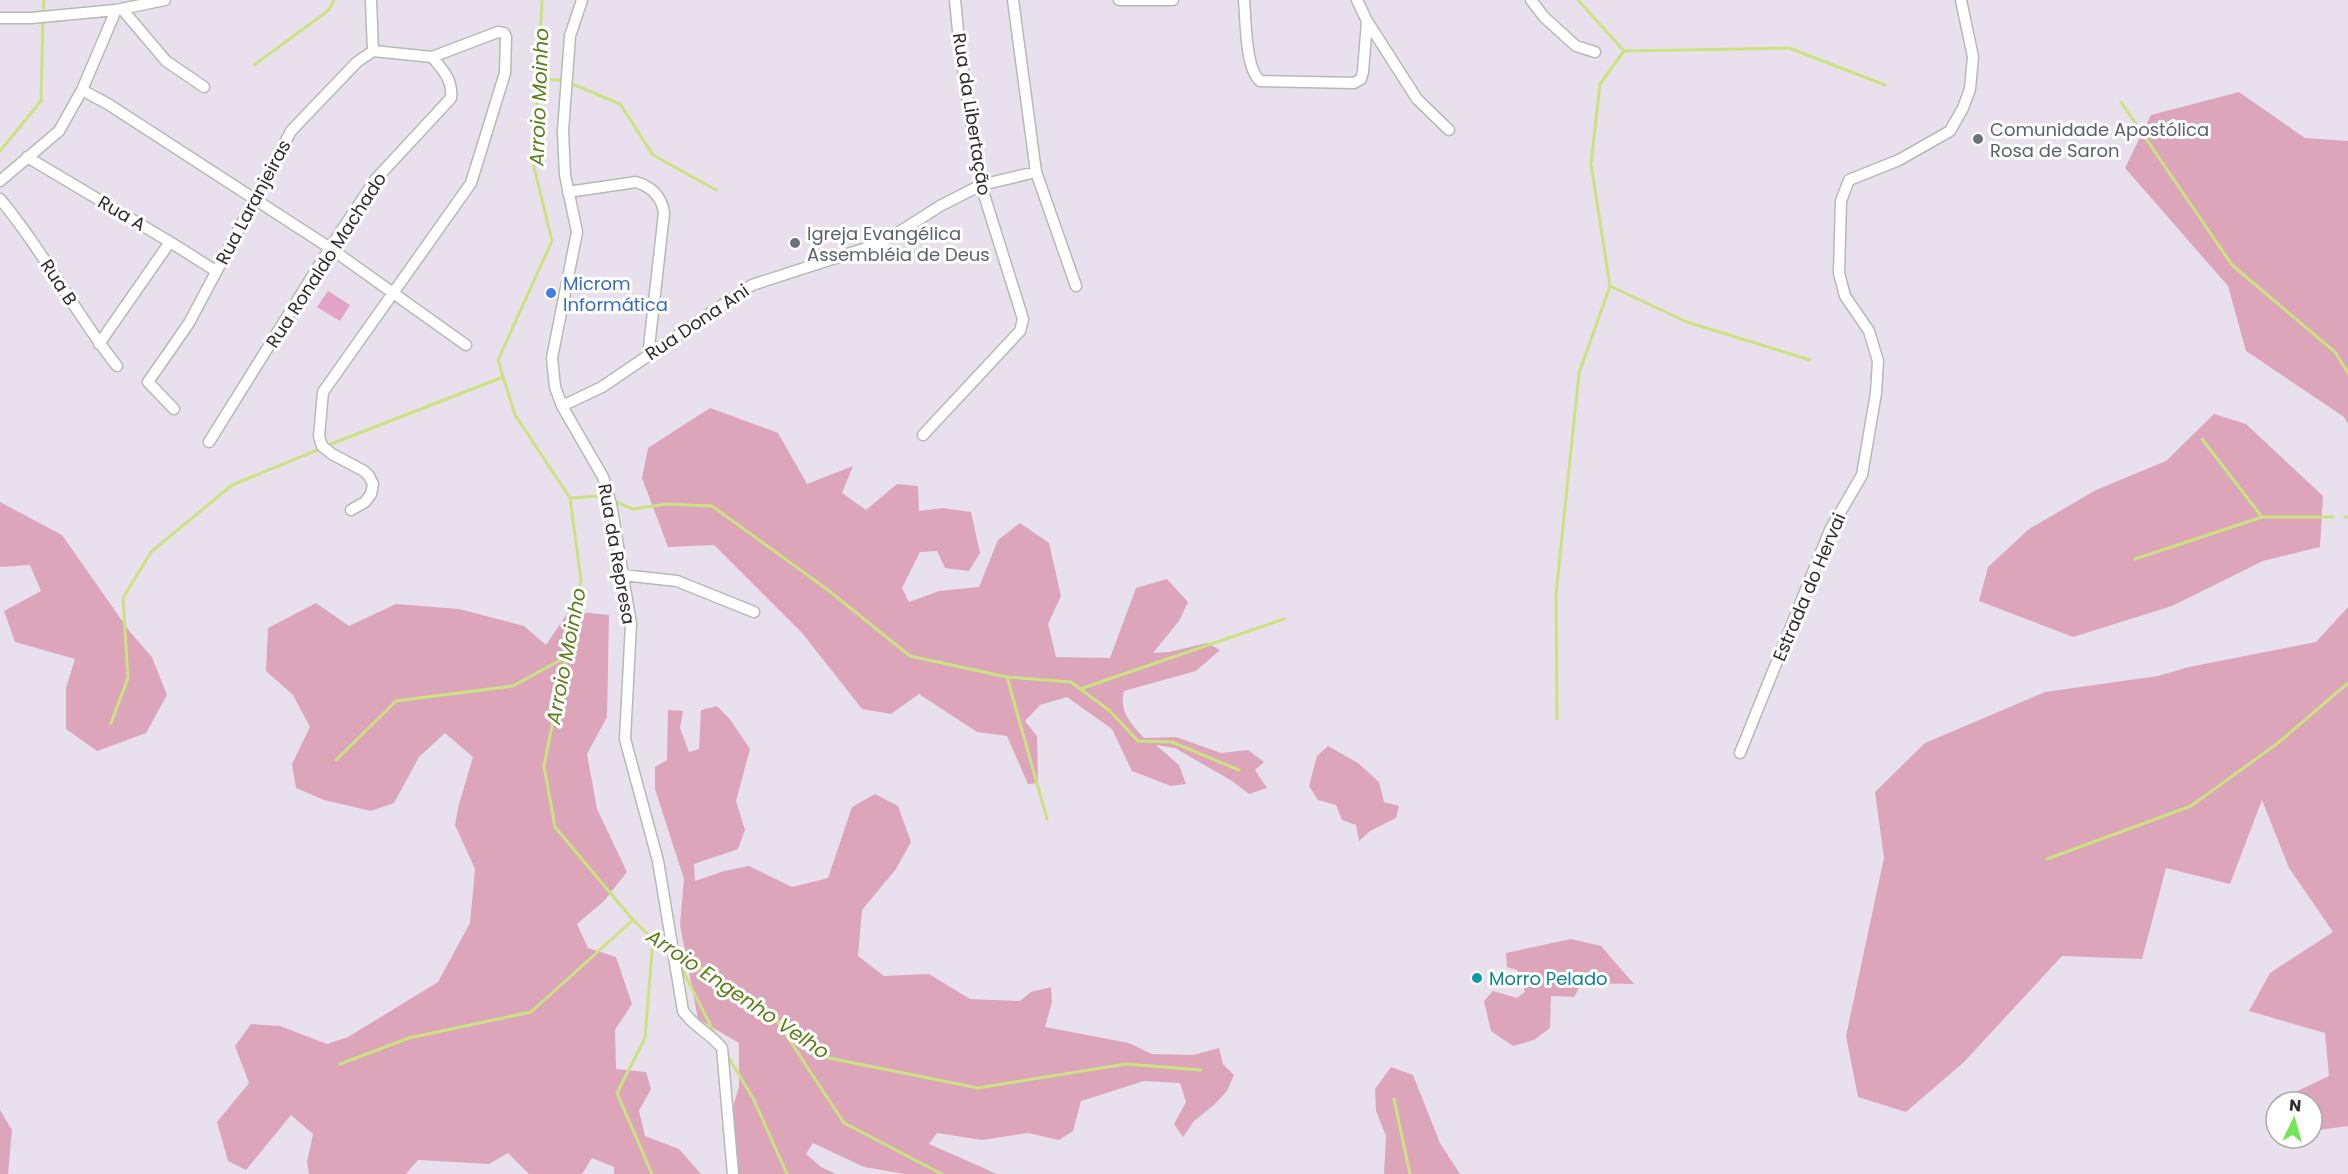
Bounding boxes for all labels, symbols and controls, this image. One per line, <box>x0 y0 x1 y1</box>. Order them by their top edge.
water label: Arroio Moinho <box>523 27 555 168</box>
street label: Rua da Libertação <box>947 31 997 197</box>
place label: Comunidade Apostólica Rosa de Saron <box>1990 117 2209 163</box>
marker: Comunidade Apostólica Rosa de Saron <box>1971 132 1985 146</box>
street label: Rua Laranjeiras <box>210 135 296 269</box>
street label: Rua Ronaldo Machado <box>260 167 392 353</box>
street label: Rua A <box>93 189 151 237</box>
place label: Igreja Evangélica Assembléia de Deus <box>807 221 990 267</box>
marker: Igreja Evangélica Assembléia de Deus <box>788 236 802 250</box>
street label: Rua B <box>35 254 83 310</box>
place label: Microm Informática <box>563 271 668 317</box>
street label: Rua Dona Ani <box>640 278 754 366</box>
marker: Microm Informática <box>544 286 558 300</box>
street label: Rua da Represa <box>592 482 642 626</box>
street label: Estrada do Hervai <box>1766 509 1852 665</box>
water label: Arroio Moinho <box>539 585 593 728</box>
water label: Arroio Engenho Velho <box>640 922 835 1066</box>
place label: Morro Pelado <box>1489 966 1608 991</box>
marker: Morro Pelado <box>1470 971 1484 985</box>
north arrow <box>2264 1090 2324 1150</box>
text: N <box>2288 1094 2302 1118</box>

